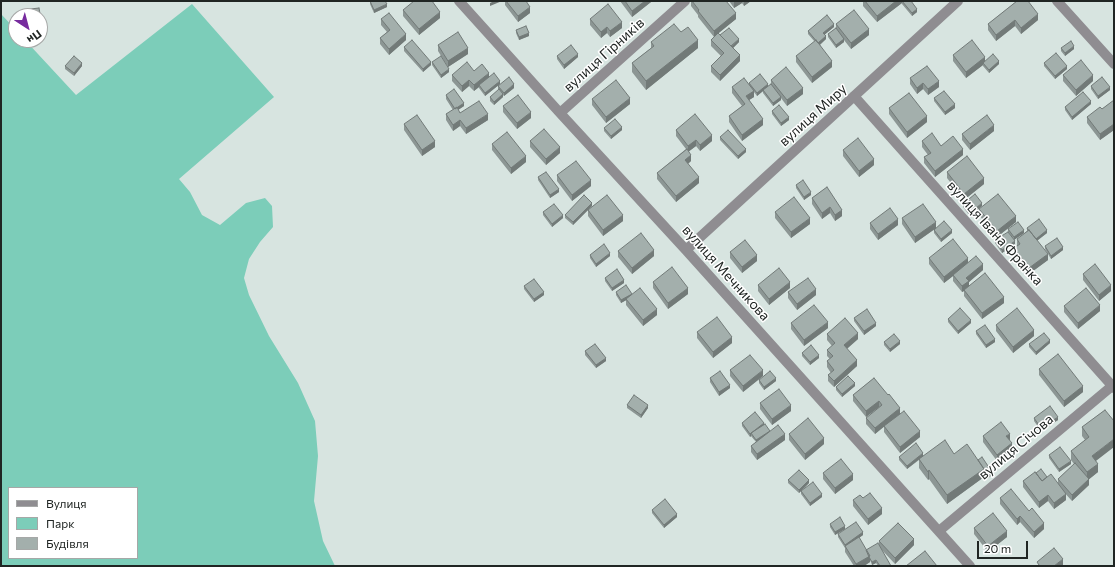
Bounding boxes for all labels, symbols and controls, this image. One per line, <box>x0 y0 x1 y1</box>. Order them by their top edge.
north arrow <box>8 8 48 48</box>
street label: вулиця Гірників <box>560 14 648 96</box>
text: Пн <box>25 28 44 47</box>
street label: вулиця Миру <box>776 80 850 150</box>
street label: вулиця Івана Франка <box>944 177 1046 289</box>
street label: вулиця Мечникова <box>679 222 773 324</box>
street label: вулиця Січова <box>975 411 1057 483</box>
legend <box>8 487 138 559</box>
text: Вулиця <box>46 496 87 510</box>
text: Парк <box>46 516 75 530</box>
scale bar <box>979 533 1030 559</box>
text: Будівля <box>46 536 89 550</box>
text: 20 m <box>984 541 1011 555</box>

